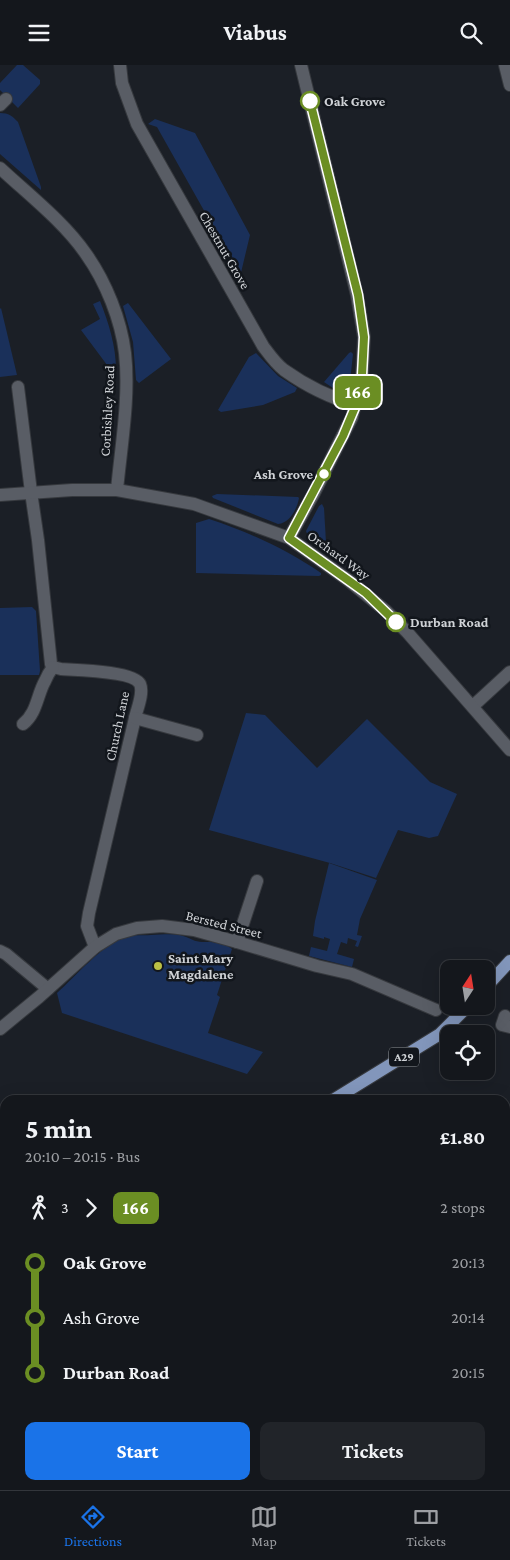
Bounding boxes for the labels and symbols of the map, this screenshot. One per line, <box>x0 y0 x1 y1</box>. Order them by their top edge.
marker: Oak Grove <box>300 91 320 111</box>
place label: Oak Grove <box>324 93 386 109</box>
street label: Chestnut Grove <box>196 208 254 292</box>
street label: Corbishley Road <box>97 364 117 457</box>
line badge: 166 <box>329 376 387 408</box>
place label: Ash Grove <box>253 466 313 482</box>
marker: Ash Grove <box>317 467 331 481</box>
street label: Orchard Way <box>305 527 374 583</box>
marker: Durban Road <box>386 612 406 632</box>
place label: Durban Road <box>410 614 489 630</box>
street label: Church Lane <box>102 690 132 762</box>
street label: Bersted Street <box>184 907 264 941</box>
place label: Saint Mary Magdalene <box>168 950 234 982</box>
marker: Saint Mary Magdalene <box>152 960 164 972</box>
north arrow <box>440 960 495 1015</box>
road number: A29 <box>389 1047 419 1067</box>

